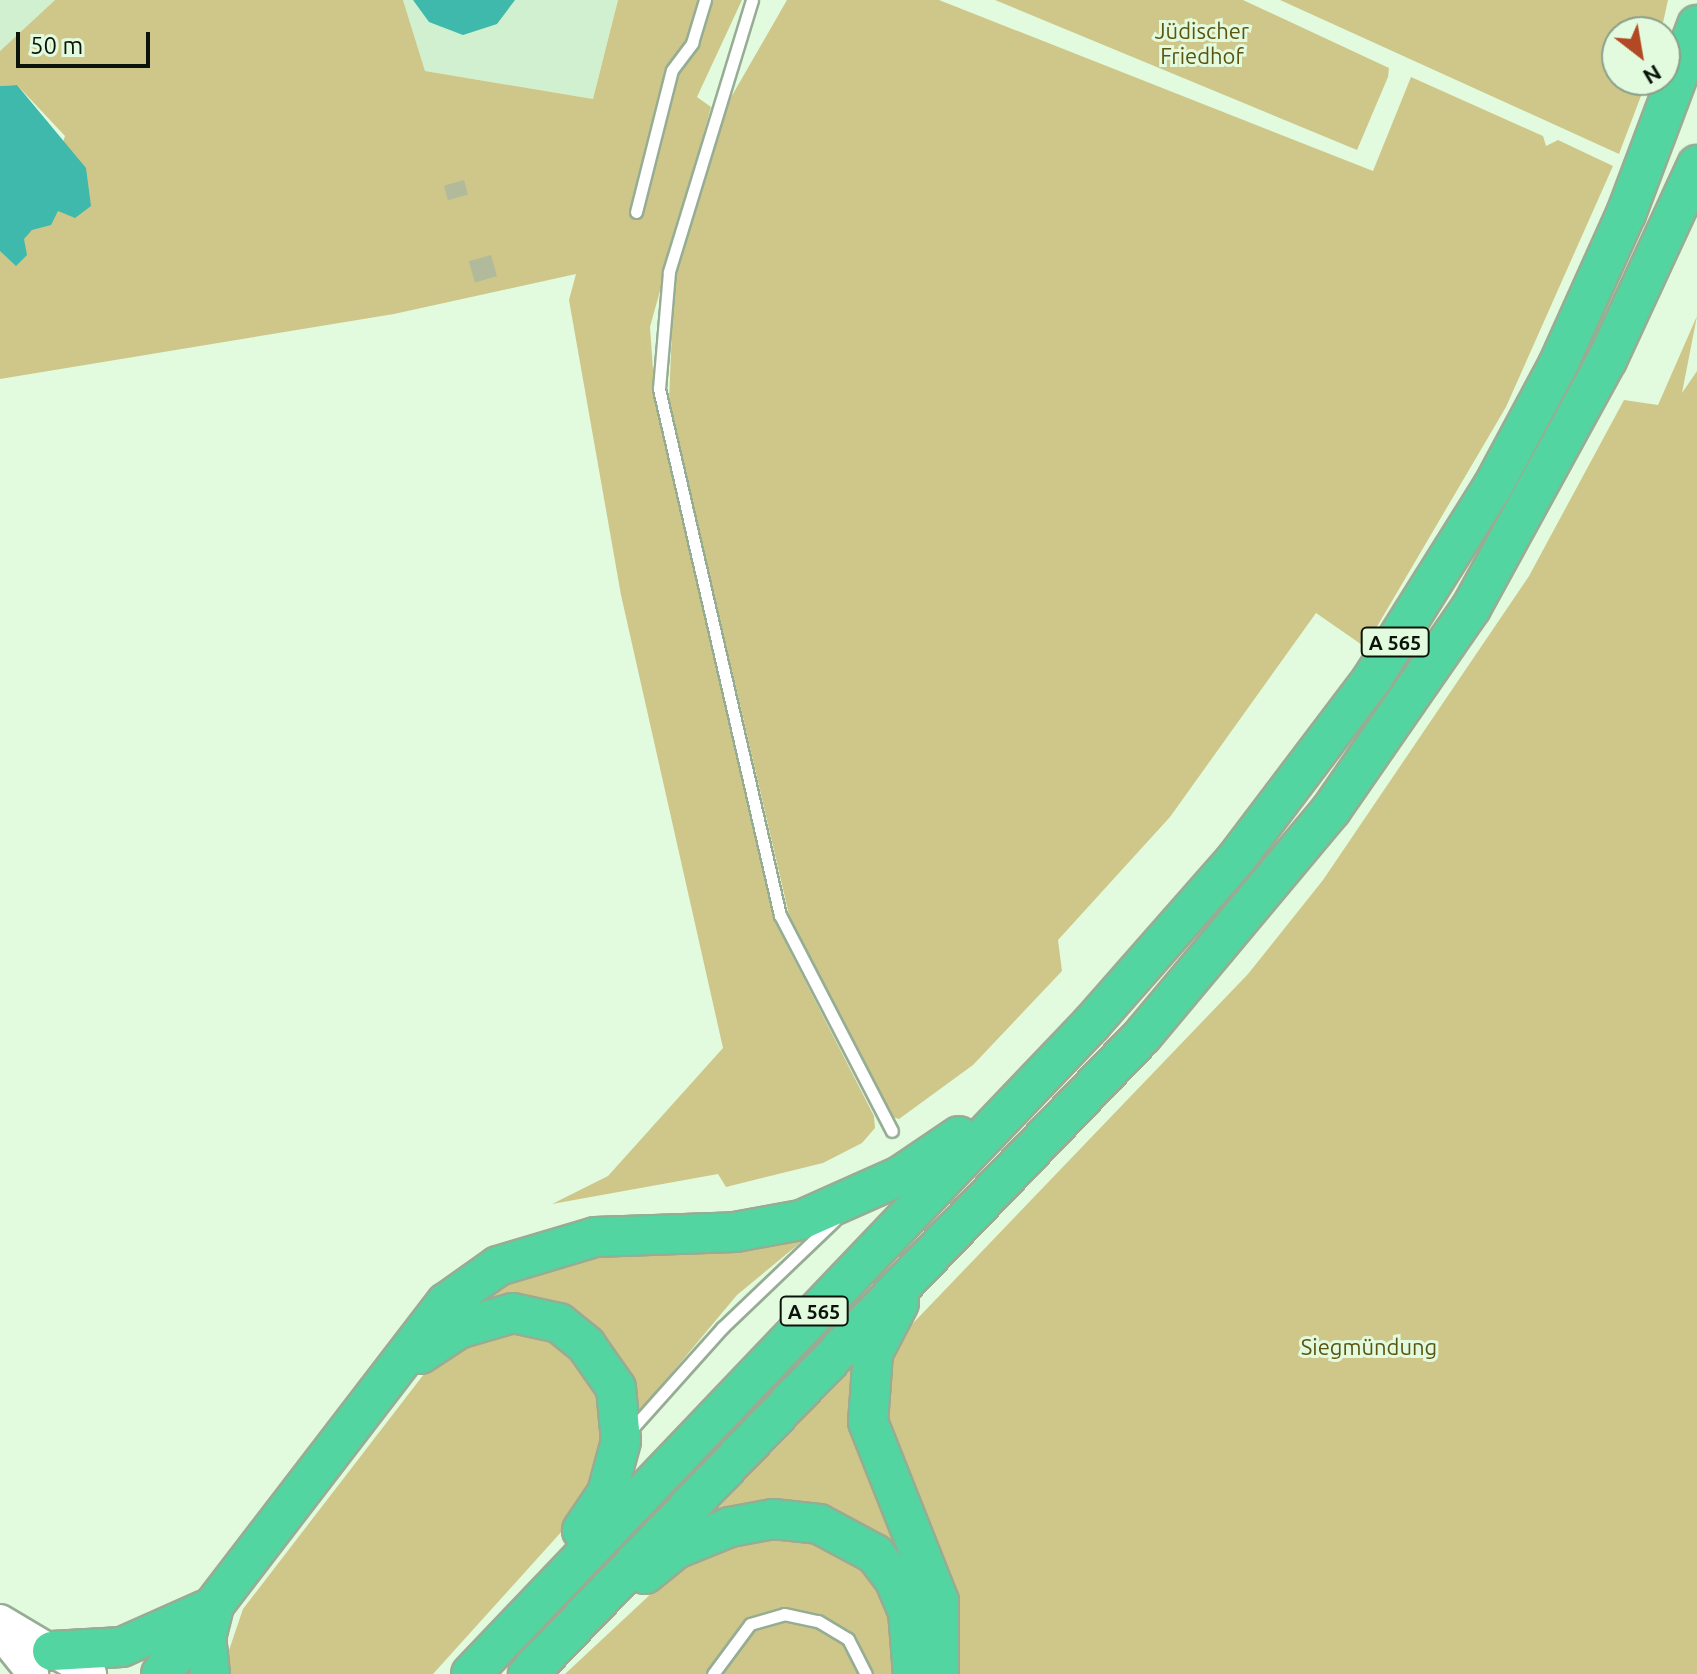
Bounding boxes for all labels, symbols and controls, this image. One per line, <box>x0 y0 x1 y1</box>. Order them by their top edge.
scale bar <box>20 16 154 66</box>
north arrow <box>1601 16 1681 96</box>
park label: Jüdischer Friedhof <box>1155 17 1249 68</box>
text: 50 m <box>30 32 83 59</box>
text: N <box>1639 60 1666 90</box>
road number: A 565 <box>1359 626 1431 658</box>
road number: A 565 <box>778 1295 850 1327</box>
park label: Siegmündung <box>1301 1334 1437 1360</box>

